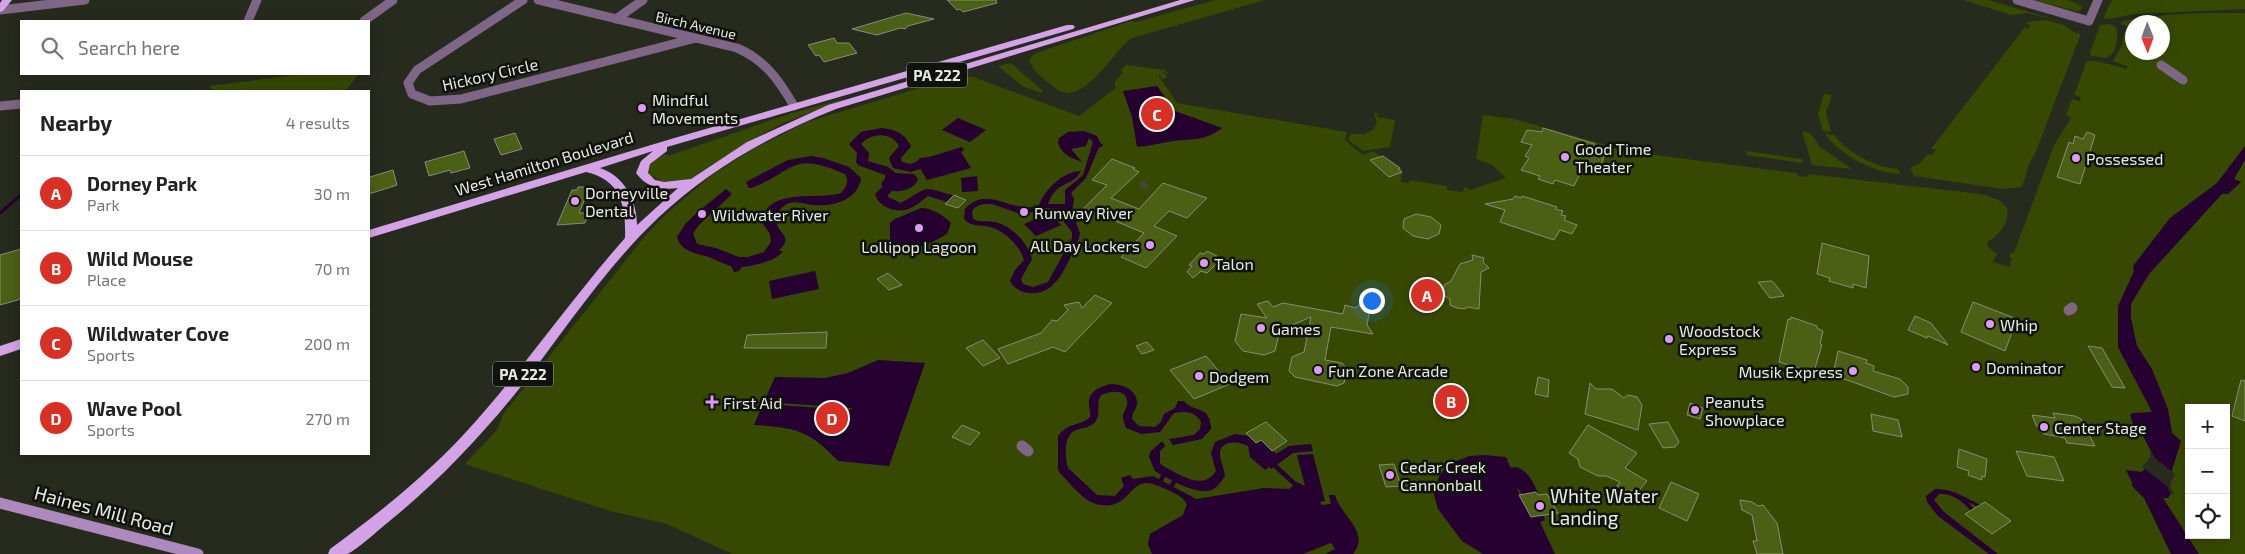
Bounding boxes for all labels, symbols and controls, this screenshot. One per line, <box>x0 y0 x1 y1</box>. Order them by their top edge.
street label: Birch Avenue <box>654 7 738 43</box>
north arrow <box>2125 15 2170 60</box>
search box <box>20 20 370 75</box>
icon: search <box>38 34 66 62</box>
text: Search here <box>78 36 180 59</box>
street label: Hickory Circle <box>440 54 540 94</box>
road number: PA 222 <box>907 62 967 88</box>
place label: Mindful Movements <box>652 90 738 127</box>
pin: C <box>1141 95 1173 133</box>
marker: Mindful Movements <box>636 102 648 114</box>
text: Nearby <box>40 110 112 135</box>
text: 4 results <box>286 113 350 132</box>
street label: West Hamilton Boulevard <box>453 127 635 199</box>
place label: Good Time Theater <box>1575 139 1651 176</box>
place label: Possessed <box>2086 149 2163 168</box>
marker: Good Time Theater <box>1559 151 1571 163</box>
marker: Possessed <box>2070 152 2082 164</box>
text: Dorney Park <box>87 172 197 195</box>
place label: Dorneyville Dental <box>585 183 668 220</box>
text: A <box>51 184 61 203</box>
text: 30 m <box>314 184 350 203</box>
text: Park <box>87 195 120 214</box>
marker: Dorneyville Dental <box>569 195 581 207</box>
place label: Runway River <box>1034 203 1134 222</box>
place label: Wildwater River <box>712 205 829 224</box>
marker: Runway River <box>1018 206 1030 218</box>
marker: Wildwater River <box>696 208 708 220</box>
marker: Lollipop Lagoon <box>913 222 925 234</box>
place label: All Day Lockers <box>1030 236 1140 255</box>
place label: Lollipop Lagoon <box>861 237 977 256</box>
marker: All Day Lockers <box>1144 239 1156 251</box>
text: Wild Mouse <box>87 247 193 270</box>
place label: Talon <box>1214 254 1254 273</box>
marker: Talon <box>1198 257 1210 269</box>
text: B <box>51 259 61 278</box>
text: 70 m <box>315 259 350 278</box>
text: Place <box>87 270 126 289</box>
pin: A <box>1411 276 1443 314</box>
your location <box>1359 288 1385 314</box>
place label: Whip <box>2000 315 2038 334</box>
marker: Whip <box>1984 318 1996 330</box>
place label: Games <box>1271 319 1321 338</box>
place label: Woodstock Express <box>1679 321 1761 358</box>
text: Wildwater Cove <box>87 322 229 345</box>
marker: Games <box>1255 322 1267 334</box>
marker: Woodstock Express <box>1663 333 1675 345</box>
text: C <box>51 334 61 353</box>
text: 200 m <box>304 334 350 353</box>
text: Sports <box>87 345 135 364</box>
place label: Dominator <box>1986 358 2064 377</box>
place label: Fun Zone Arcade <box>1328 361 1448 380</box>
marker: Dominator <box>1970 361 1982 373</box>
road number: PA 222 <box>493 362 553 386</box>
place label: Musik Express <box>1738 362 1843 381</box>
marker: Fun Zone Arcade <box>1312 364 1324 376</box>
marker: Musik Express <box>1847 365 1859 377</box>
place label: Dodgem <box>1209 367 1269 386</box>
marker: Dodgem <box>1193 370 1205 382</box>
pin: B <box>1435 382 1467 420</box>
place label: Peanuts Showplace <box>1705 392 1785 429</box>
place label: First Aid <box>723 393 783 412</box>
marker: First Aid <box>705 395 719 409</box>
text: Wave Pool <box>87 397 182 420</box>
pin: D <box>816 399 848 437</box>
marker: Peanuts Showplace <box>1689 404 1701 416</box>
map controls <box>2185 404 2230 539</box>
button: + <box>2185 404 2230 449</box>
text: D <box>51 409 61 428</box>
text: 270 m <box>306 409 350 428</box>
place label: Center Stage <box>2054 418 2147 437</box>
text: Sports <box>87 420 135 439</box>
marker: Center Stage <box>2038 421 2050 433</box>
button: − <box>2185 449 2230 494</box>
place label: Cedar Creek Cannonball <box>1400 457 1486 494</box>
marker: Cedar Creek Cannonball <box>1384 469 1396 481</box>
street label: Haines Mill Road <box>32 480 176 540</box>
place label: White Water Landing <box>1550 484 1659 529</box>
button: locate <box>2185 494 2230 539</box>
marker: White Water Landing <box>1534 500 1546 512</box>

